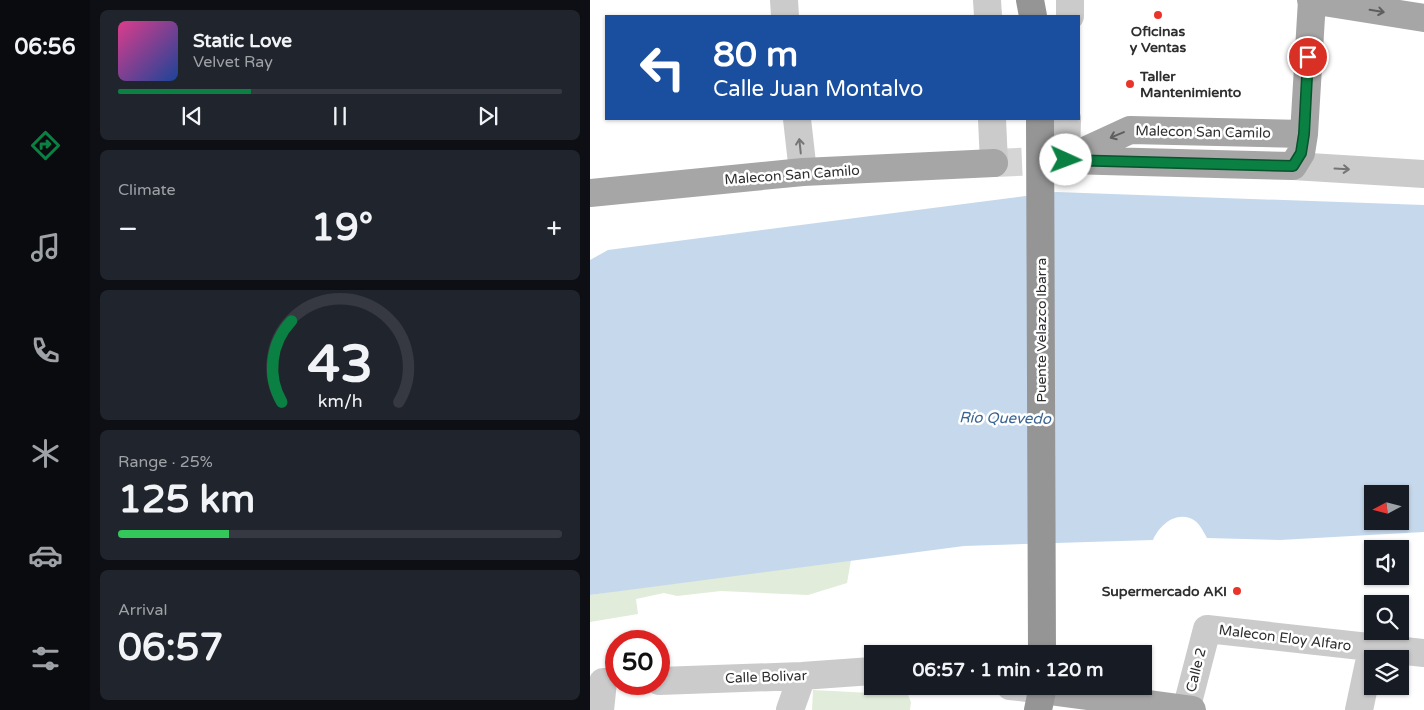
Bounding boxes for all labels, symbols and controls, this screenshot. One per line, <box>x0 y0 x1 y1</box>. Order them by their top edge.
one-way arrow <box>1369 6 1385 16</box>
marker: Oficinas y Ventas <box>1152 9 1164 21</box>
place label: Oficinas y Ventas <box>1130 23 1186 56</box>
text: Static Love <box>193 30 292 52</box>
text: 06:56 <box>15 34 75 60</box>
text: 80 m <box>713 34 798 76</box>
icon: left <box>630 35 695 100</box>
pin <box>1287 36 1329 78</box>
icon: arrive <box>1294 43 1322 71</box>
text: Velvet Ray <box>193 52 273 72</box>
place label: Taller Mantenimiento <box>1139 68 1242 101</box>
text: Calle Juan Montalvo <box>713 76 924 102</box>
marker: Taller Mantenimiento <box>1124 78 1136 90</box>
icon: previous <box>178 102 206 130</box>
icon: pause <box>326 102 354 130</box>
icon: next <box>474 102 502 130</box>
street label: Malecon San Camilo <box>1135 122 1271 142</box>
icon: directions <box>28 128 63 163</box>
one-way arrow <box>1109 132 1124 141</box>
position arrow <box>1039 133 1091 185</box>
one-way arrow <box>795 138 805 154</box>
street label: Malecon San Camilo <box>724 162 860 188</box>
one-way arrow <box>1333 164 1349 174</box>
text: Climate <box>118 180 176 200</box>
text: 19° <box>311 205 373 251</box>
text: − <box>118 212 138 246</box>
text: + <box>546 212 562 246</box>
icon: music <box>28 230 63 265</box>
street label: Puente Velazco Ibarra <box>1033 258 1050 402</box>
icon: phone <box>28 333 63 368</box>
text: 43 <box>307 333 373 396</box>
text: km/h <box>318 391 362 412</box>
water label: Río Quevedo <box>959 408 1052 428</box>
icon: climate <box>28 436 63 471</box>
text: Range · 25% <box>118 452 213 472</box>
text: 125 km <box>118 477 255 523</box>
north arrow <box>1364 485 1409 530</box>
map controls <box>1364 485 1409 695</box>
icon: car <box>28 538 63 573</box>
button: sound <box>1364 540 1409 585</box>
place label: Supermercado AKI <box>1102 583 1227 600</box>
marker: Supermercado AKI <box>1231 585 1243 597</box>
button: search <box>1364 595 1409 640</box>
text: Arrival <box>118 600 167 620</box>
street label: Malecon Eloy Alfaro <box>1218 621 1352 655</box>
text: 06:57 <box>118 625 223 671</box>
speed limit sign: 50 <box>605 630 670 695</box>
icon: filters <box>28 641 63 676</box>
street label: Calle 2 <box>1182 646 1210 694</box>
button: layers <box>1364 650 1409 695</box>
text: 06:57 · 1 min · 120 m <box>912 659 1104 681</box>
street label: Calle Bolivar <box>725 667 808 687</box>

